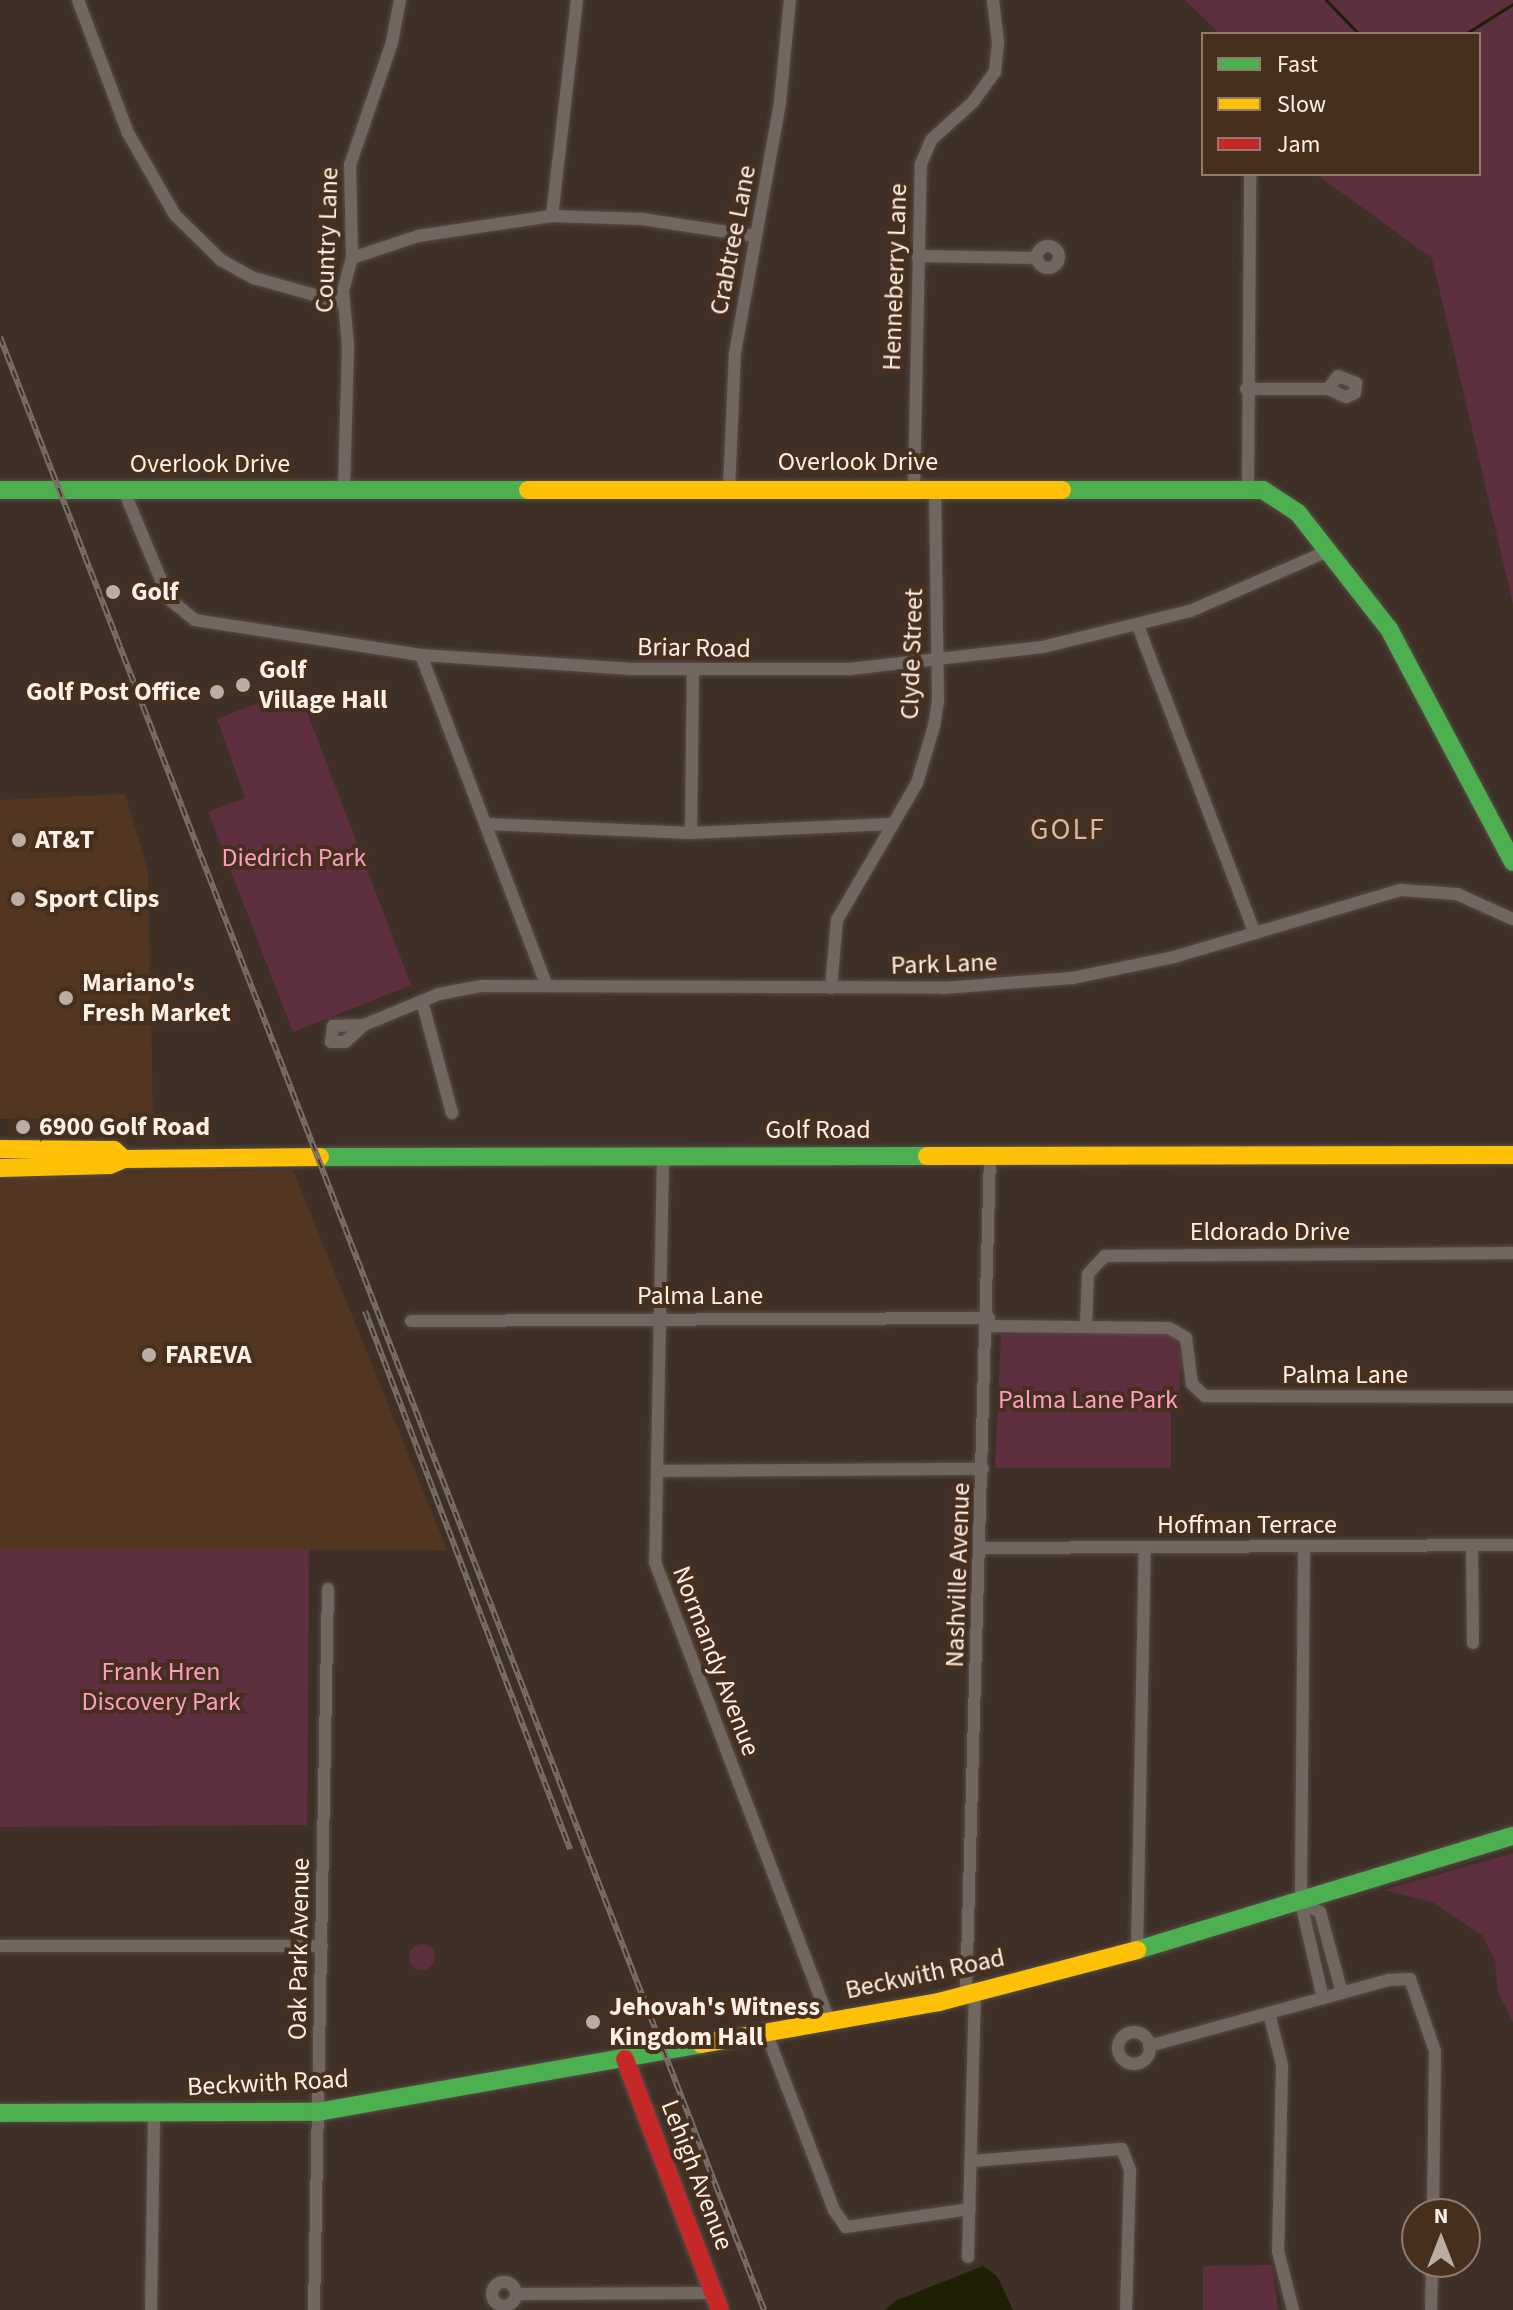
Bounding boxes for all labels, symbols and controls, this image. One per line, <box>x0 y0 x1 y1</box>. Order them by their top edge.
legend <box>1201 32 1481 176</box>
text: Fast <box>1277 47 1318 82</box>
text: Slow <box>1277 87 1326 122</box>
text: Jam <box>1277 127 1321 162</box>
street label: Crabtree Lane <box>703 163 763 317</box>
street label: Country Lane <box>309 167 345 313</box>
street label: Henneberry Lane <box>876 183 914 371</box>
street label: Overlook Drive <box>778 446 938 478</box>
street label: Overlook Drive <box>130 448 290 480</box>
place label: Golf <box>131 576 178 608</box>
marker: Golf <box>102 581 124 603</box>
street label: Clyde Street <box>894 588 930 720</box>
street label: Briar Road <box>637 631 751 665</box>
place label: Golf Village Hall <box>259 654 387 716</box>
place label: Golf Post Office <box>26 676 201 708</box>
marker: Golf Village Hall <box>234 676 252 694</box>
marker: Golf Post Office <box>208 683 226 701</box>
district label: GOLF <box>1030 812 1106 848</box>
place label: AT&T <box>35 824 94 856</box>
marker: AT&T <box>10 831 28 849</box>
park label: Diedrich Park <box>222 842 366 874</box>
place label: Sport Clips <box>34 883 159 915</box>
marker: Sport Clips <box>9 890 27 908</box>
street label: Park Lane <box>890 947 998 981</box>
place label: Mariano's Fresh Market <box>82 967 231 1028</box>
marker: Mariano's Fresh Market <box>57 989 75 1007</box>
place label: 6900 Golf Road <box>39 1111 210 1143</box>
street label: Golf Road <box>765 1114 871 1146</box>
marker: 6900 Golf Road <box>14 1118 32 1136</box>
street label: Eldorado Drive <box>1190 1216 1350 1248</box>
street label: Palma Lane <box>637 1280 763 1312</box>
place label: FAREVA <box>165 1339 252 1371</box>
marker: FAREVA <box>140 1346 158 1364</box>
street label: Palma Lane <box>1282 1359 1408 1391</box>
park label: Palma Lane Park <box>998 1384 1178 1416</box>
street label: Nashville Avenue <box>939 1482 977 1668</box>
street label: Hoffman Terrace <box>1157 1509 1337 1541</box>
street label: Normandy Avenue <box>665 1562 767 1760</box>
park label: Frank Hren Discovery Park <box>81 1656 241 1718</box>
street label: Oak Park Avenue <box>282 1858 316 2040</box>
street label: Beckwith Road <box>843 1942 1007 2006</box>
place label: Jehovah's Witness Kingdom Hall <box>609 1991 820 2052</box>
marker: Jehovah's Witness Kingdom Hall <box>584 2013 602 2031</box>
street label: Beckwith Road <box>186 2063 350 2103</box>
street label: Lehigh Avenue <box>654 2095 740 2255</box>
north arrow <box>1401 2198 1481 2278</box>
text: N <box>1434 2200 1448 2232</box>

